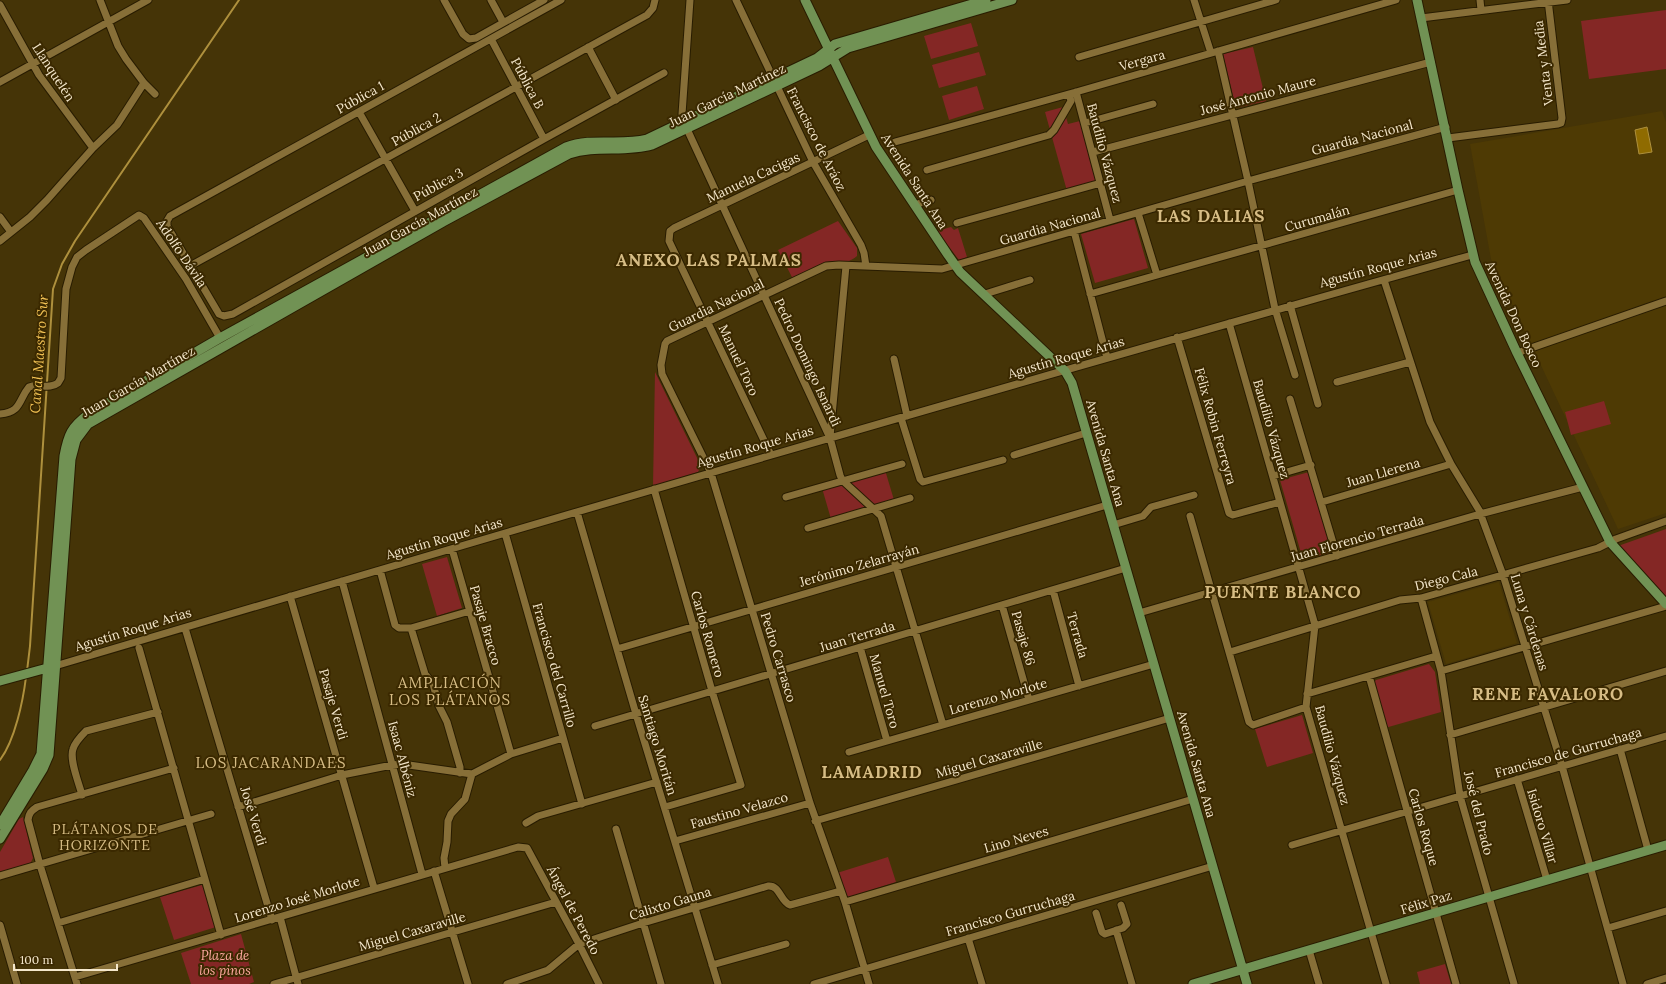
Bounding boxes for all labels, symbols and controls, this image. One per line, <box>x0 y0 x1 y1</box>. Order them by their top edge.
street label: Venta y Media <box>1530 19 1557 107</box>
street label: Llanquelén <box>28 40 79 105</box>
street label: Vergara <box>1116 46 1167 75</box>
street label: Pública B <box>507 55 548 112</box>
street label: Juan García Martínez <box>665 60 789 132</box>
street label: José Antonio Maure <box>1198 72 1318 119</box>
street label: Pública 1 <box>333 77 387 118</box>
street label: Francisco de Aráoz <box>783 84 850 194</box>
street label: Baudilio Vázquez <box>1083 101 1126 205</box>
street label: Pública 2 <box>388 109 444 150</box>
street label: Guardia Nacional <box>1310 116 1415 159</box>
street label: Avenida Santa Ana <box>877 129 952 233</box>
street label: Manuela Cacigas <box>704 148 803 207</box>
street label: Pública 3 <box>410 164 466 205</box>
street label: Juan García Martínez <box>359 183 481 260</box>
street label: Curumalán <box>1283 201 1352 236</box>
street label: Guardia Nacional <box>998 204 1103 249</box>
district label: LAS DALIAS <box>1157 205 1265 227</box>
street label: Adolfo Dávila <box>152 215 211 291</box>
street label: Agustín Roque Arias <box>1317 244 1439 292</box>
district label: ANEXO LAS PALMAS <box>616 249 802 271</box>
street label: Avenida Don Bosco <box>1481 257 1546 371</box>
street label: Guardia Nacional <box>666 275 767 336</box>
water label: Canal Maestro Sur <box>26 293 52 414</box>
street label: Pedro Domingo Isnardi <box>770 295 845 429</box>
street label: Manuel Toro <box>715 322 763 399</box>
street label: Agustín Roque Arias <box>1005 333 1126 383</box>
street label: Juan García Martínez <box>78 342 198 421</box>
street label: Félix Robin Ferreyra <box>1191 366 1240 487</box>
street label: Baudilio Vázquez <box>1249 378 1294 481</box>
street label: Avenida Santa Ana <box>1082 397 1129 509</box>
street label: Agustín Roque Arias <box>694 422 815 472</box>
street label: Juan Llerena <box>1343 454 1422 491</box>
street label: Juan Florencio Terrada <box>1287 511 1426 566</box>
street label: Agustín Roque Arias <box>383 514 504 564</box>
street label: Jerónimo Zelarrayán <box>796 540 921 591</box>
street label: Diego Cala <box>1413 562 1480 595</box>
street label: Luna y Cárdenas <box>1507 572 1552 673</box>
district label: PUENTE BLANCO <box>1204 581 1362 603</box>
street label: Pasaje Bracco <box>466 583 505 668</box>
street label: Carlos Romero <box>687 589 728 680</box>
street label: Francisco del Carrillo <box>529 601 581 730</box>
street label: Agustín Roque Arias <box>72 604 193 656</box>
street label: Pasaje 86 <box>1008 609 1039 667</box>
street label: Pedro Carrasco <box>757 610 800 705</box>
street label: Terrada <box>1063 610 1092 660</box>
street label: Juan Terrada <box>817 617 897 656</box>
street label: Manuel Toro <box>866 652 903 731</box>
street label: Pasaje Verdi <box>315 667 352 742</box>
district label: AMPLIACIÓN LOS PLÁTANOS <box>389 673 511 709</box>
street label: Lorenzo Morlote <box>947 674 1049 719</box>
district label: RENE FAVALORO <box>1472 683 1624 705</box>
street label: Santiago Moritán <box>634 693 681 797</box>
street label: Baudilio Vázquez <box>1311 703 1354 807</box>
street label: Avenida Santa Ana <box>1173 708 1220 820</box>
street label: Isaac Albéniz <box>384 719 421 800</box>
street label: Francisco de Gurruchaga <box>1493 723 1644 782</box>
street label: Miguel Caxaraville <box>934 735 1045 782</box>
district label: LOS JACARANDAES <box>195 753 347 772</box>
district label: LAMADRID <box>821 761 923 783</box>
street label: José del Prado <box>1460 768 1497 857</box>
street label: José Verdi <box>236 784 271 848</box>
street label: Carlos Roque <box>1404 786 1443 868</box>
street label: Isidoro Villar <box>1523 787 1562 866</box>
street label: Faustino Velazco <box>688 788 790 833</box>
district label: PLÁTANOS DE HORIZONTE <box>52 820 158 854</box>
street label: Lino Neves <box>982 822 1050 857</box>
street label: Ángel de Peredo <box>543 862 604 958</box>
street label: Lorenzo José Morlote <box>232 872 362 927</box>
street label: Calixto Gauna <box>627 883 713 924</box>
street label: Francisco Gurruchaga <box>944 887 1077 940</box>
street label: Félix Paz <box>1398 887 1454 918</box>
street label: Miguel Caxaraville <box>357 908 468 955</box>
scale bar <box>14 946 117 972</box>
park label: Plaza de los pinos <box>199 947 251 979</box>
text: 100 m <box>20 952 53 967</box>

